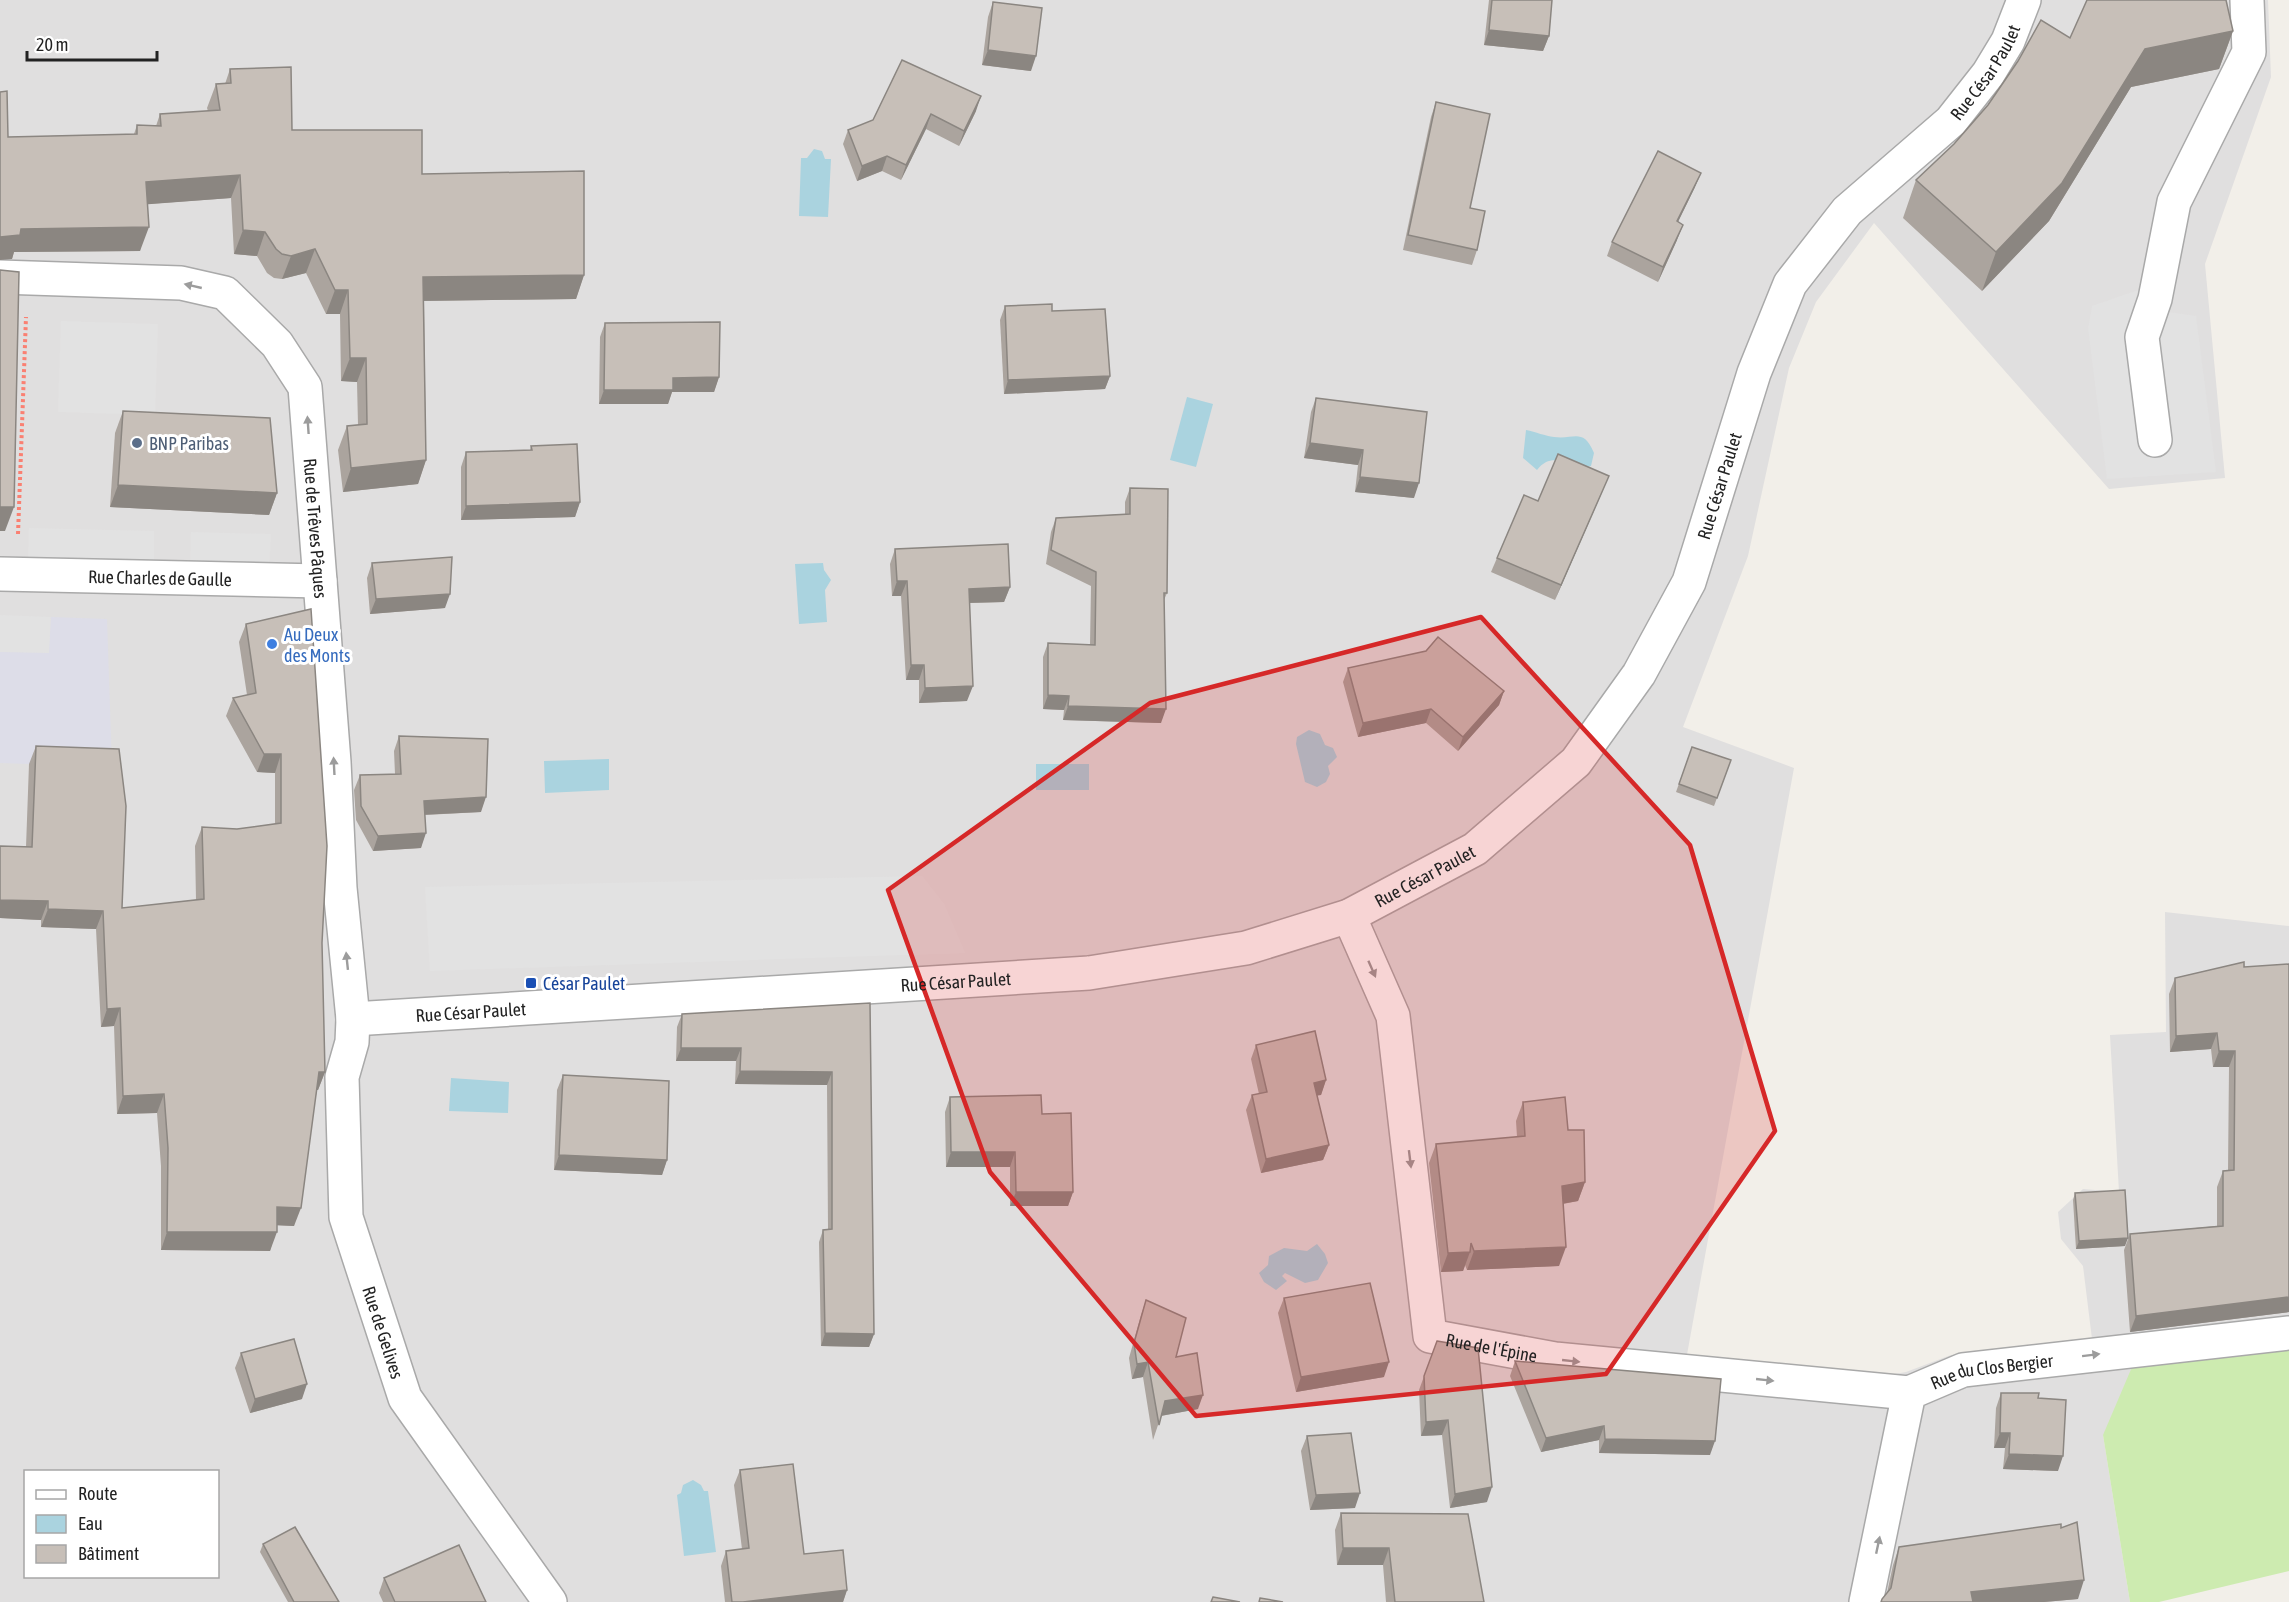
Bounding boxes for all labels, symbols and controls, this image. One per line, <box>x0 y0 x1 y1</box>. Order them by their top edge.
street label: Rue César Paulet <box>1945 22 2024 124</box>
scale bar <box>27 24 158 62</box>
text: 20 m <box>36 34 68 55</box>
one-way arrow <box>183 281 202 290</box>
one-way arrow <box>303 416 313 435</box>
street label: Rue César Paulet <box>1692 430 1745 542</box>
place label: BNP Paribas <box>149 433 229 454</box>
marker: BNP Paribas <box>130 436 144 450</box>
street label: Rue de Trêves Pâques <box>300 457 332 599</box>
street label: Rue Charles de Gaulle <box>88 565 232 590</box>
place label: Au Deux des Monts <box>284 624 350 666</box>
marker: Au Deux des Monts <box>265 637 279 651</box>
one-way arrow <box>329 757 338 776</box>
street label: Rue César Paulet <box>1371 840 1478 911</box>
one-way arrow <box>343 951 352 970</box>
one-way arrow <box>1368 961 1377 978</box>
street label: Rue César Paulet <box>900 967 1012 995</box>
place label: César Paulet <box>543 973 625 994</box>
marker: César Paulet <box>524 976 538 990</box>
street label: Rue César Paulet <box>415 998 527 1026</box>
one-way arrow <box>1405 1150 1414 1169</box>
street label: Rue de Gelives <box>359 1283 408 1381</box>
street label: Rue de l'Épine <box>1444 1329 1539 1366</box>
street label: Rue du Clos Bergier <box>1927 1349 2055 1393</box>
one-way arrow <box>2081 1351 2100 1360</box>
one-way arrow <box>1562 1356 1581 1366</box>
one-way arrow <box>1756 1375 1775 1385</box>
legend <box>24 1470 219 1578</box>
text: Route <box>78 1483 117 1504</box>
text: Eau <box>78 1513 103 1534</box>
one-way arrow <box>1873 1535 1883 1554</box>
text: Bâtiment <box>78 1543 139 1564</box>

